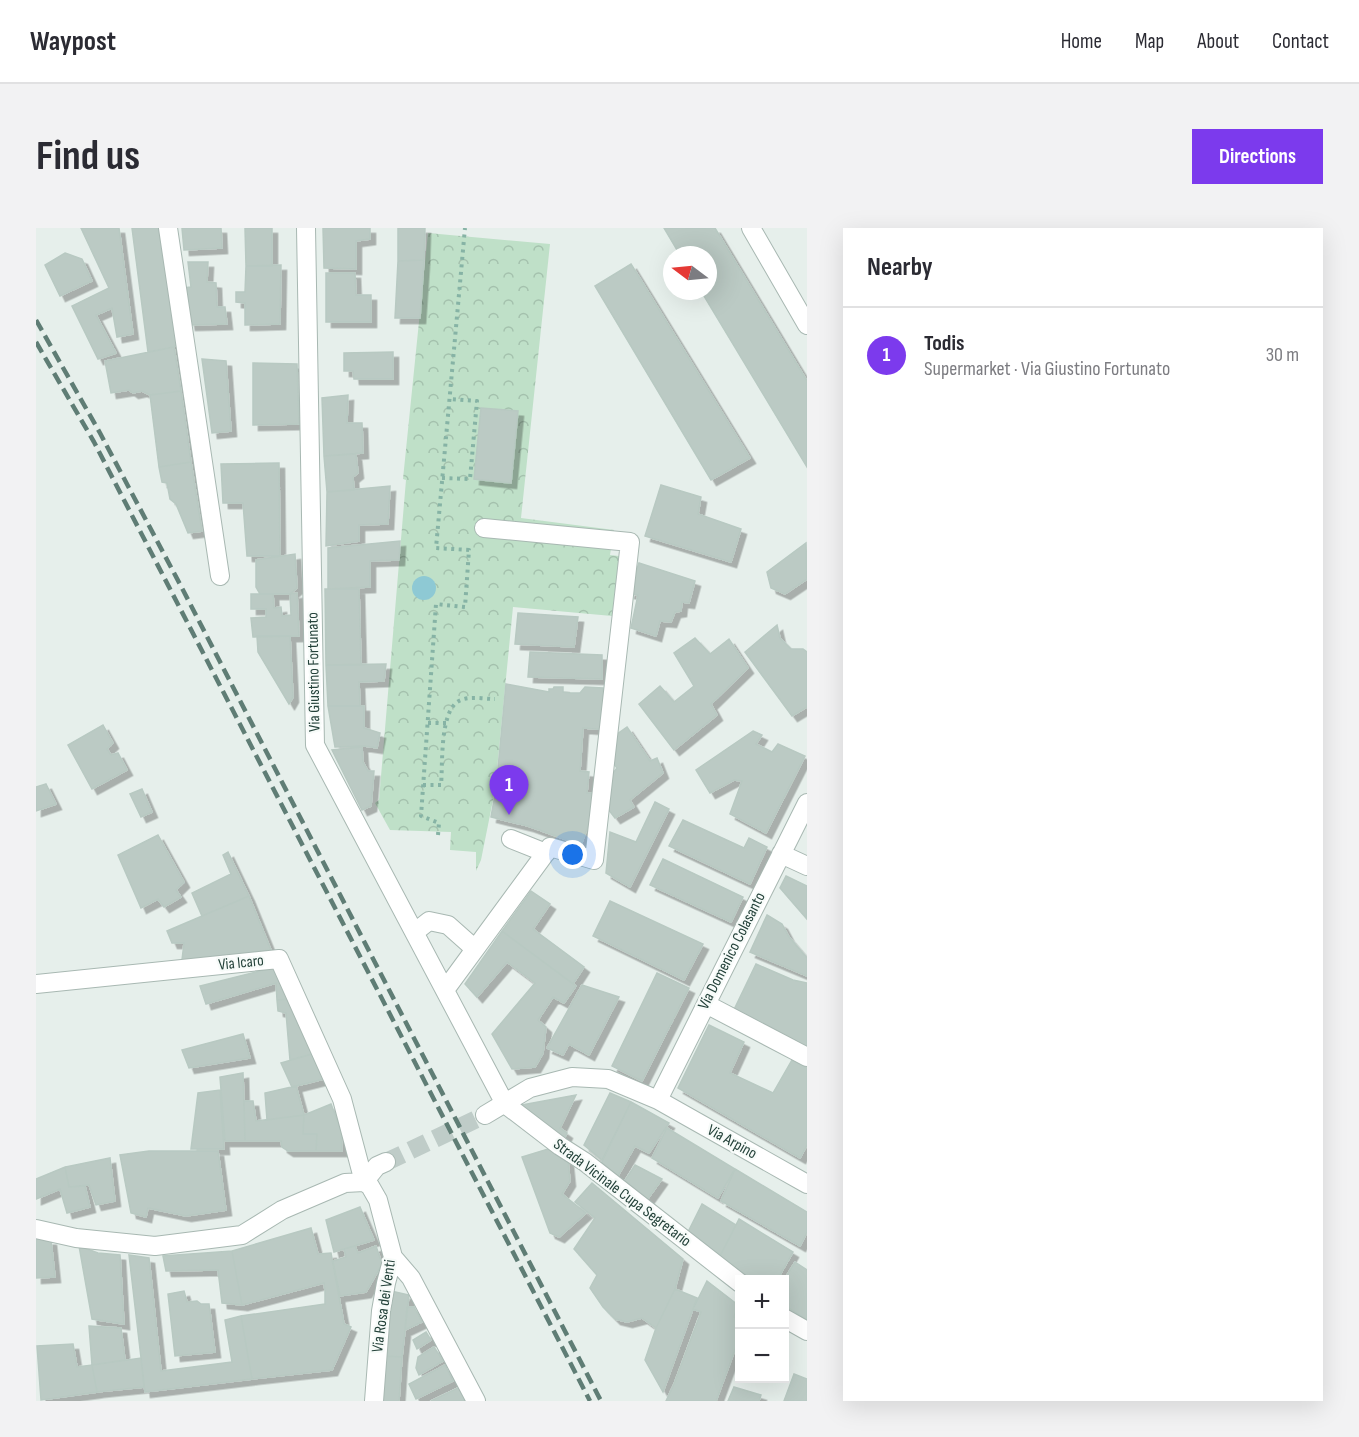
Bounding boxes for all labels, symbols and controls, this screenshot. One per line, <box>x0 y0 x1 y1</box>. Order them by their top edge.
text: Waypost <box>30 25 116 58</box>
text: Home <box>1061 29 1102 54</box>
text: Map <box>1135 29 1164 54</box>
text: About <box>1197 29 1239 54</box>
text: Contact <box>1272 29 1329 54</box>
button: Directions <box>1192 129 1323 184</box>
text: Find us <box>36 131 140 182</box>
north arrow <box>663 246 717 300</box>
text: Nearby <box>867 252 933 283</box>
text: Todis <box>924 330 964 357</box>
text: 1 <box>883 343 890 367</box>
text: 30 m <box>1266 343 1299 367</box>
text: Supermarket · Via Giustino Fortunato <box>924 357 1170 381</box>
street label: Via Giustino Fortunato <box>303 612 325 732</box>
pin: 1 <box>490 766 528 815</box>
your location <box>558 840 587 869</box>
street label: Via Domenico Colasanto <box>694 889 770 1013</box>
street label: Via Icaro <box>217 951 265 975</box>
street label: Via Arpino <box>704 1121 760 1163</box>
street label: Strada Vicinale Cupa Segretario <box>549 1135 695 1251</box>
street label: Via Rosa dei Venti <box>368 1258 400 1354</box>
map controls <box>735 1275 789 1383</box>
button: + <box>735 1275 789 1329</box>
button: − <box>735 1329 789 1383</box>

